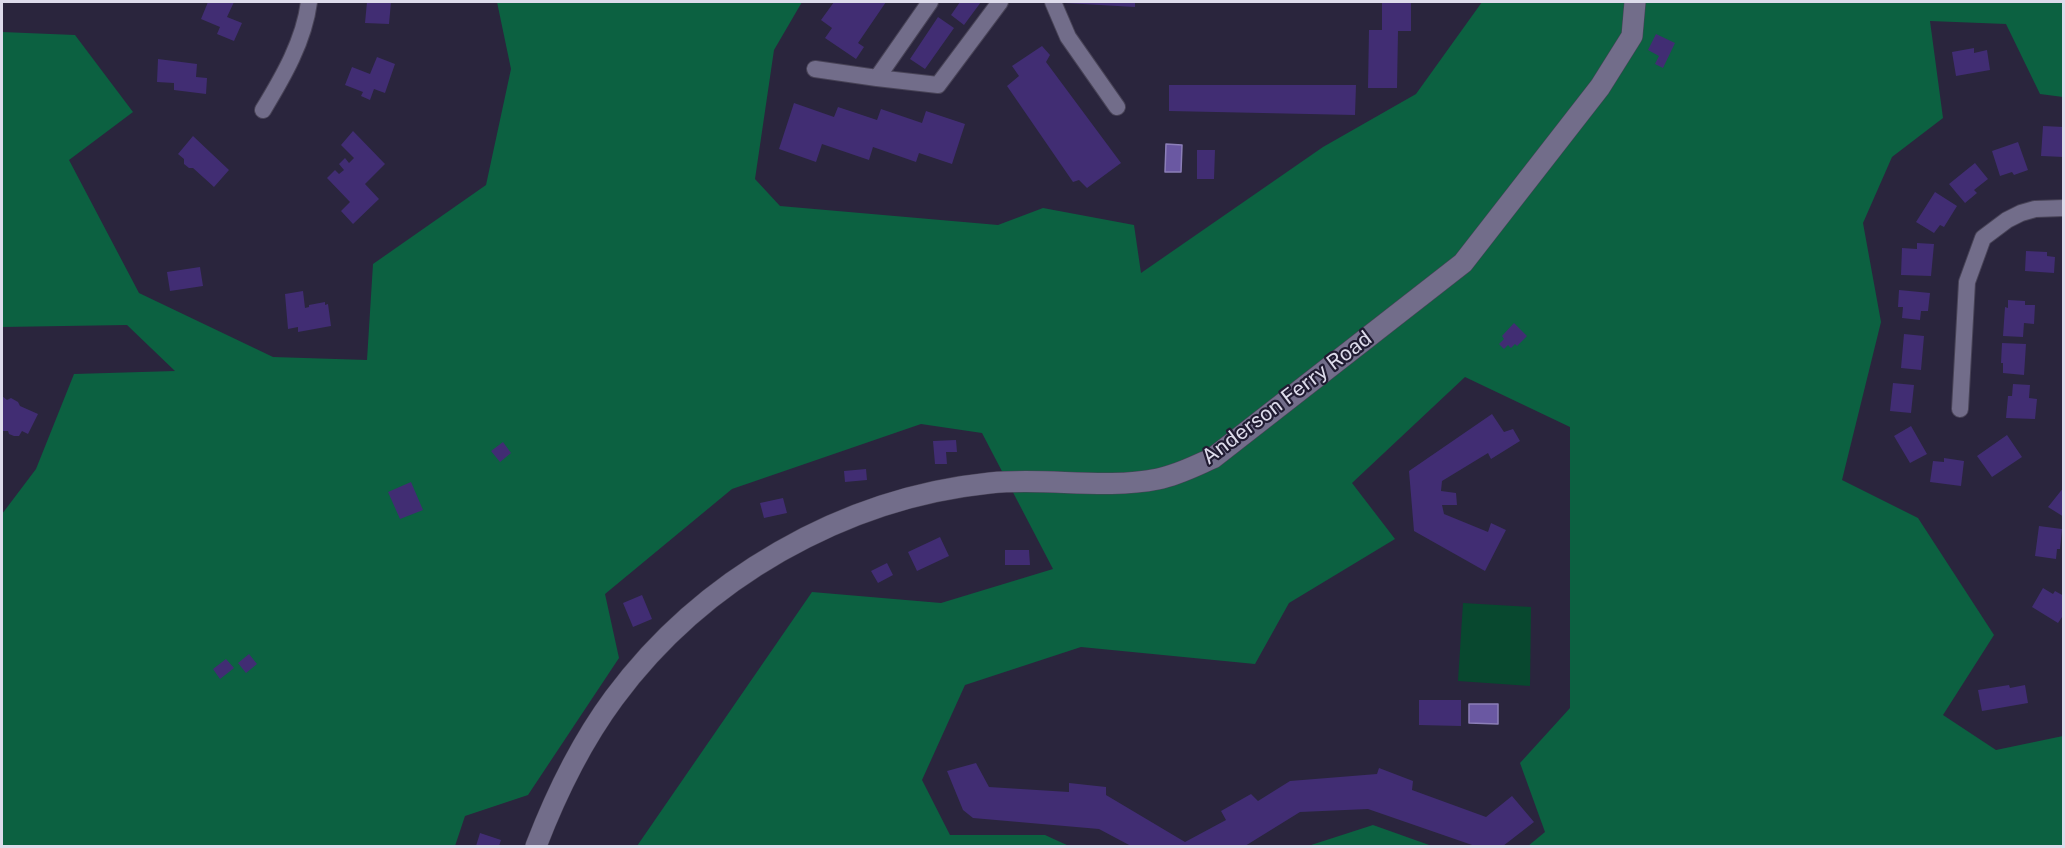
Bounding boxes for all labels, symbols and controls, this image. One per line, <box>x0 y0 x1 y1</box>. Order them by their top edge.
street label: Anderson Ferry Road <box>1197 326 1377 470</box>

